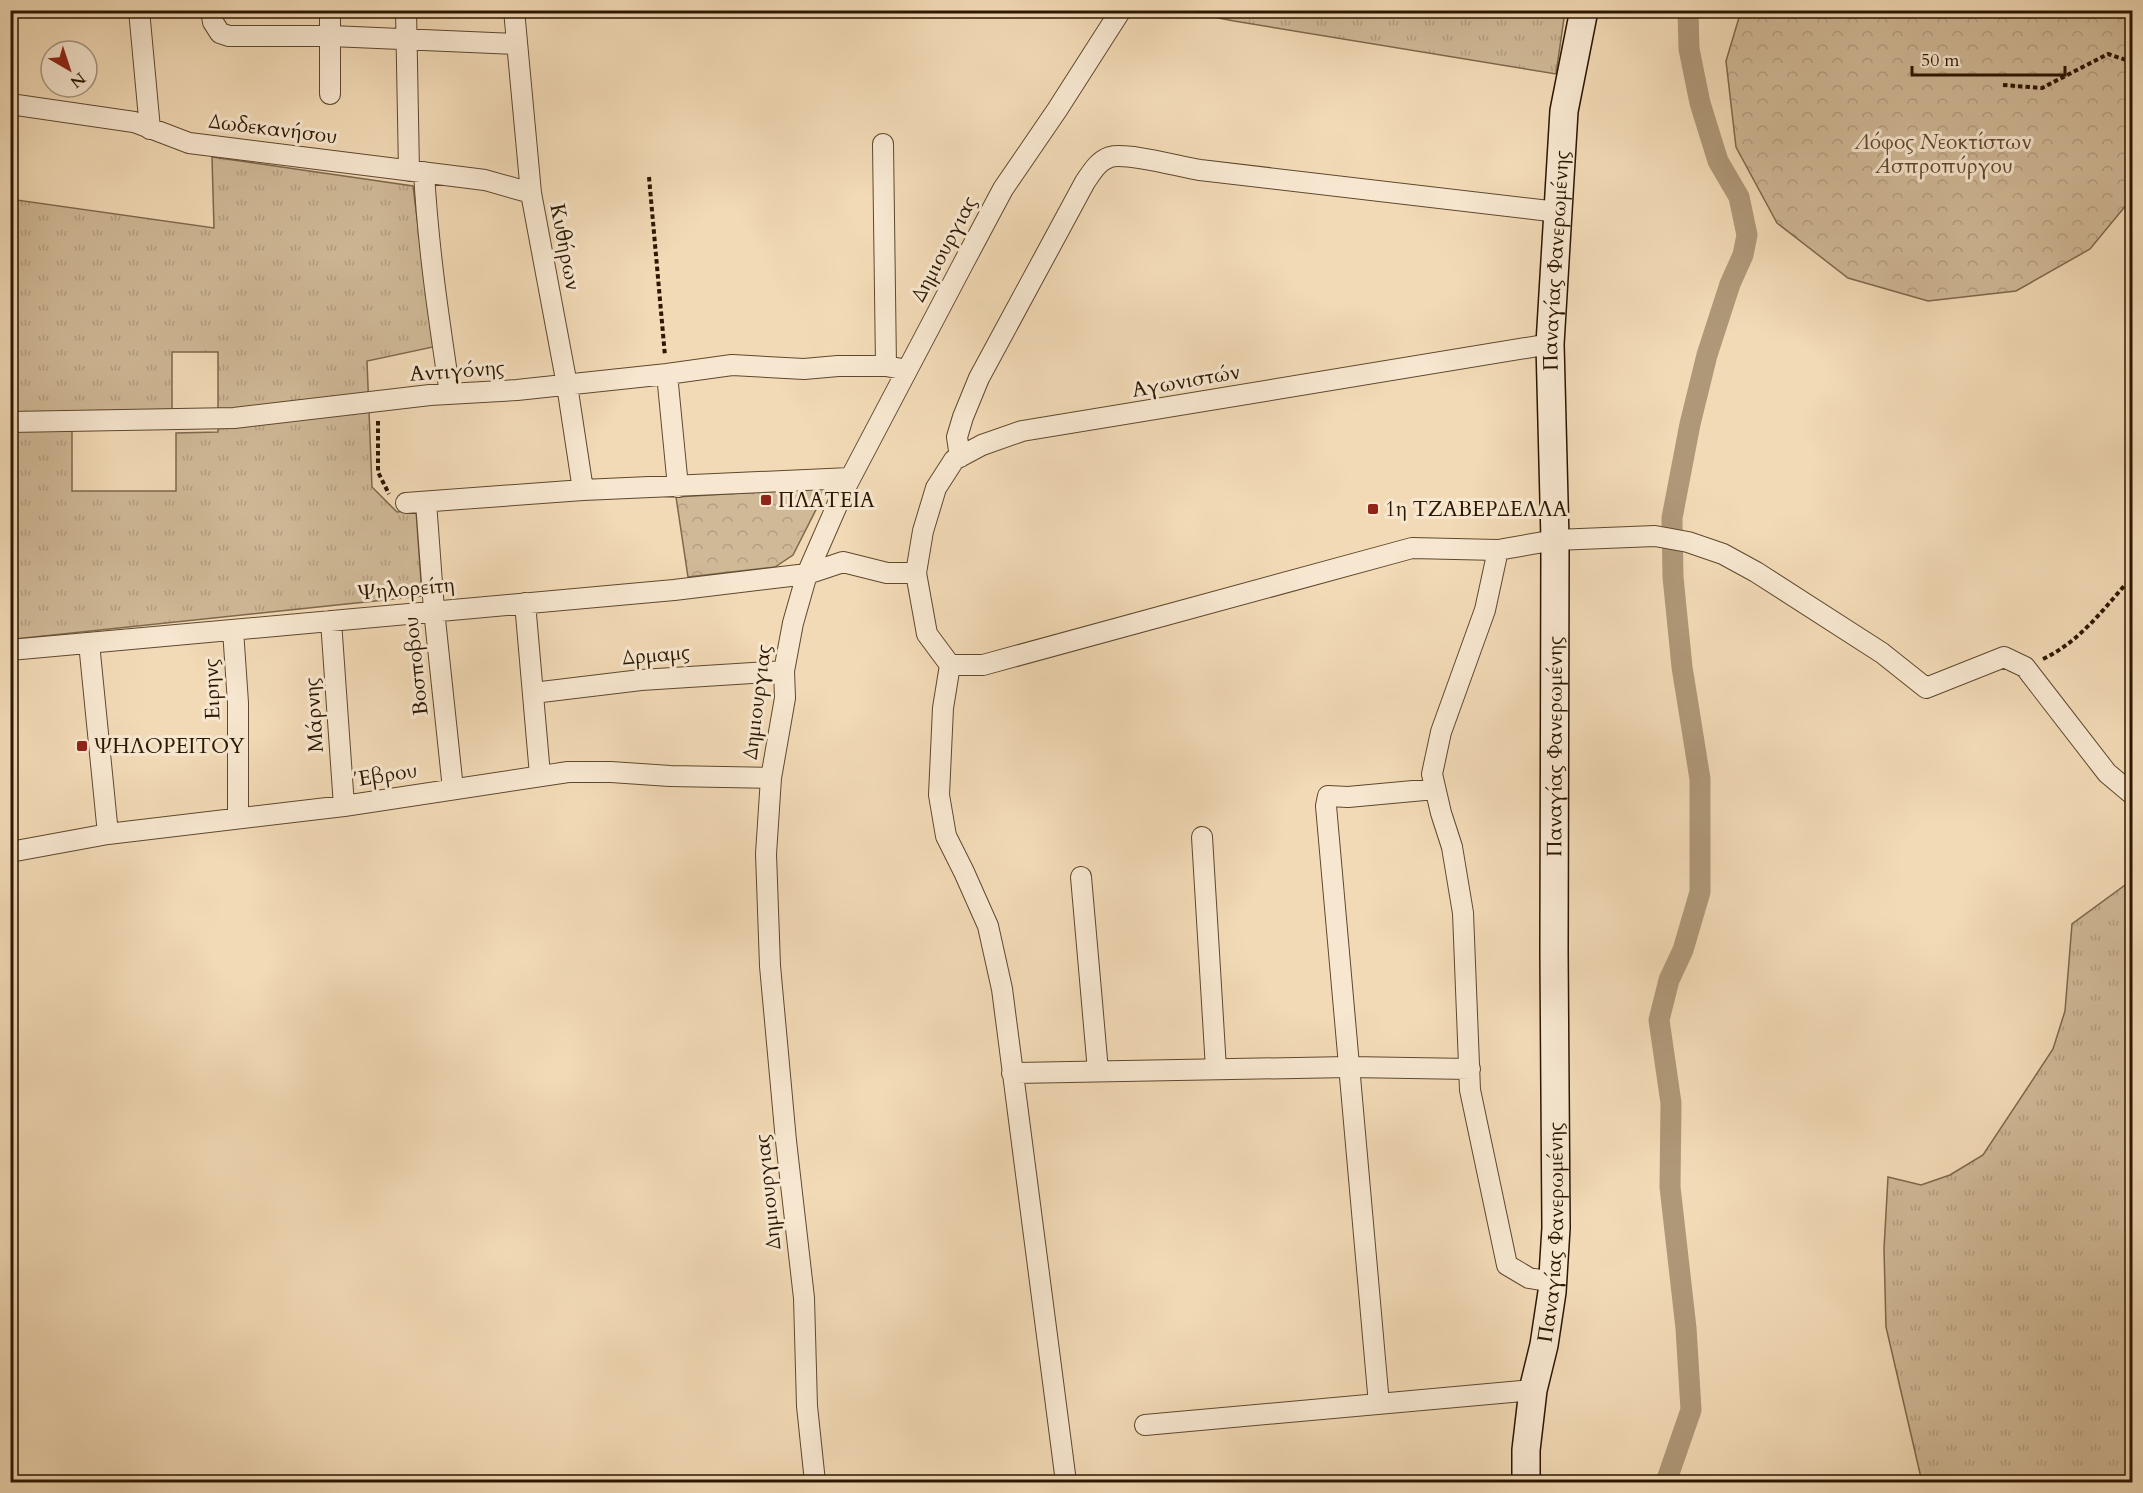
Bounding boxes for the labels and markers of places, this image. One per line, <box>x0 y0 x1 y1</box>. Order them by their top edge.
place label: ΠΛΑΤΕΙΑ <box>778 486 875 515</box>
marker: ΠΛΑΤΕΙΑ <box>759 493 773 507</box>
place label: 1η ΤΖΑΒΕΡΔΕΛΛΑ <box>1385 495 1568 524</box>
marker: 1η ΤΖΑΒΕΡΔΕΛΛΑ <box>1366 502 1380 516</box>
place label: ΨΗΛΟΡΕΙΤΟΥ <box>94 732 245 761</box>
marker: ΨΗΛΟΡΕΙΤΟΥ <box>75 739 89 753</box>

